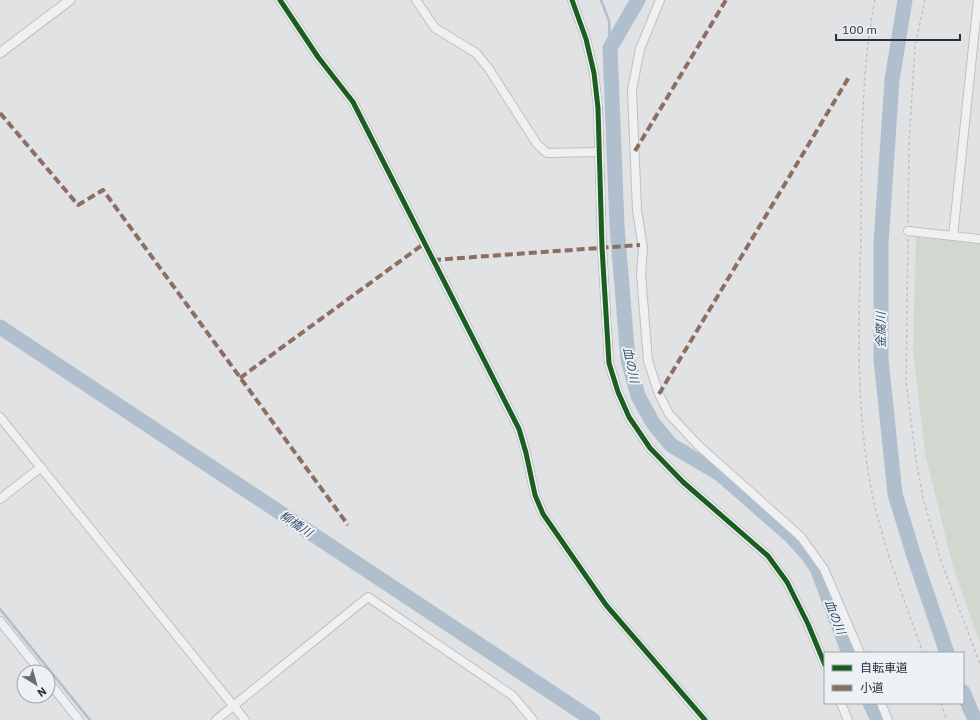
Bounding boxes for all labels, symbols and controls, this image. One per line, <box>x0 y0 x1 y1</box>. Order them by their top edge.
scale bar <box>836 16 960 42</box>
text: 100 m <box>842 22 877 37</box>
water label: 金腐川 <box>873 310 888 348</box>
water label: 血の川 <box>620 346 643 386</box>
water label: 柳橋川 <box>277 507 317 541</box>
water label: 血の川 <box>822 597 850 638</box>
legend <box>824 652 964 704</box>
text: 自転車道 <box>860 660 908 675</box>
north arrow <box>16 664 56 704</box>
text: 小道 <box>860 680 884 695</box>
text: N <box>35 684 49 700</box>

